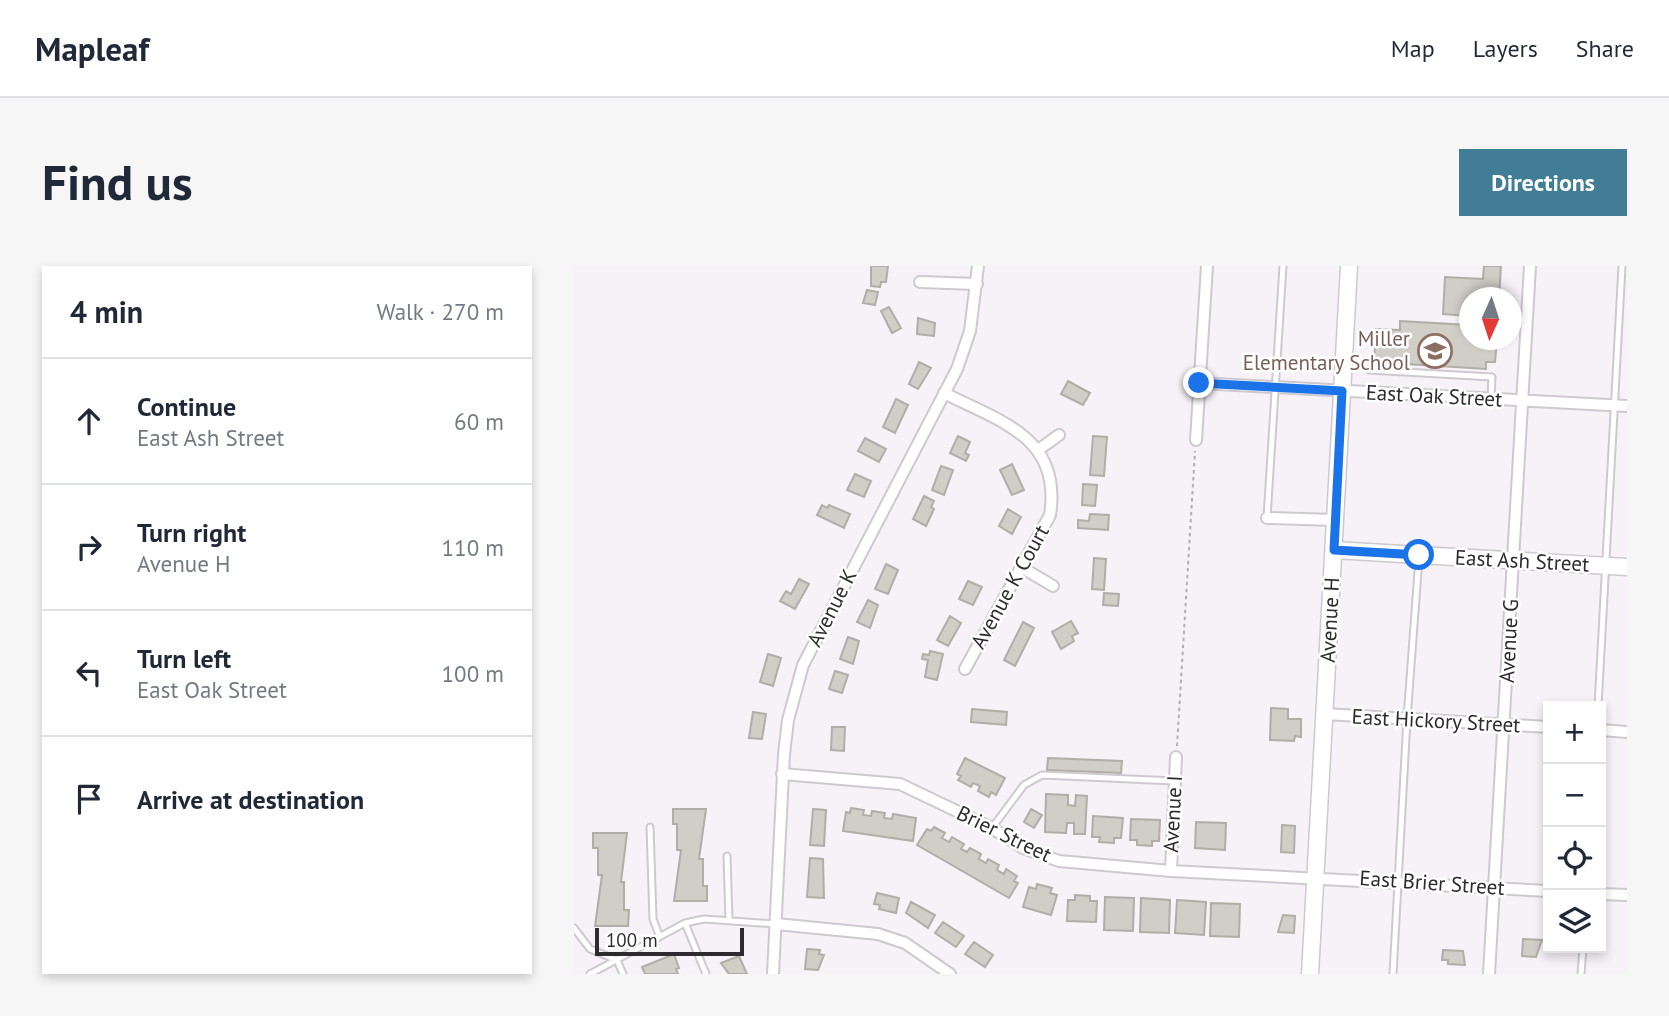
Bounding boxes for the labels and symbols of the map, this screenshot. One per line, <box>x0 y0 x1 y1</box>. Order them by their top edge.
north arrow <box>1459 287 1522 350</box>
place label: Miller Elementary School <box>1243 325 1410 376</box>
school or university icon: Miller Elementary School <box>1416 332 1454 370</box>
route end <box>1183 367 1214 398</box>
street label: East Oak Street <box>1365 378 1503 413</box>
street label: Avenue K Court <box>964 520 1055 654</box>
route start <box>1403 539 1434 570</box>
street label: East Ash Street <box>1454 544 1590 577</box>
street label: Avenue K <box>800 564 863 651</box>
street label: Avenue H <box>1314 577 1345 663</box>
street label: Avenue G <box>1493 598 1524 684</box>
street label: East Hickory Street <box>1351 703 1521 738</box>
street label: Avenue I <box>1157 775 1188 853</box>
street label: Brier Street <box>952 799 1056 868</box>
street label: East Brier Street <box>1359 864 1505 901</box>
scale bar <box>595 925 744 957</box>

